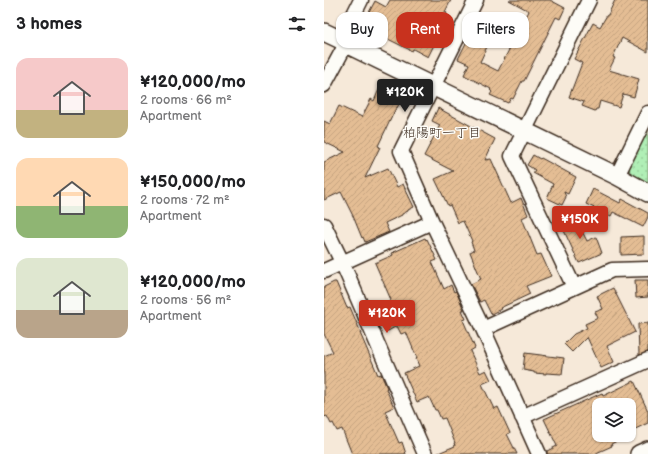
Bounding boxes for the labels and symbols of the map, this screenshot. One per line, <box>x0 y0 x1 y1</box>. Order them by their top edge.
pin: ¥120K <box>377 79 433 113</box>
district label: 柏陽町一丁目 <box>403 125 481 141</box>
pin: ¥150K <box>552 206 608 240</box>
pin: ¥120K <box>359 300 415 334</box>

